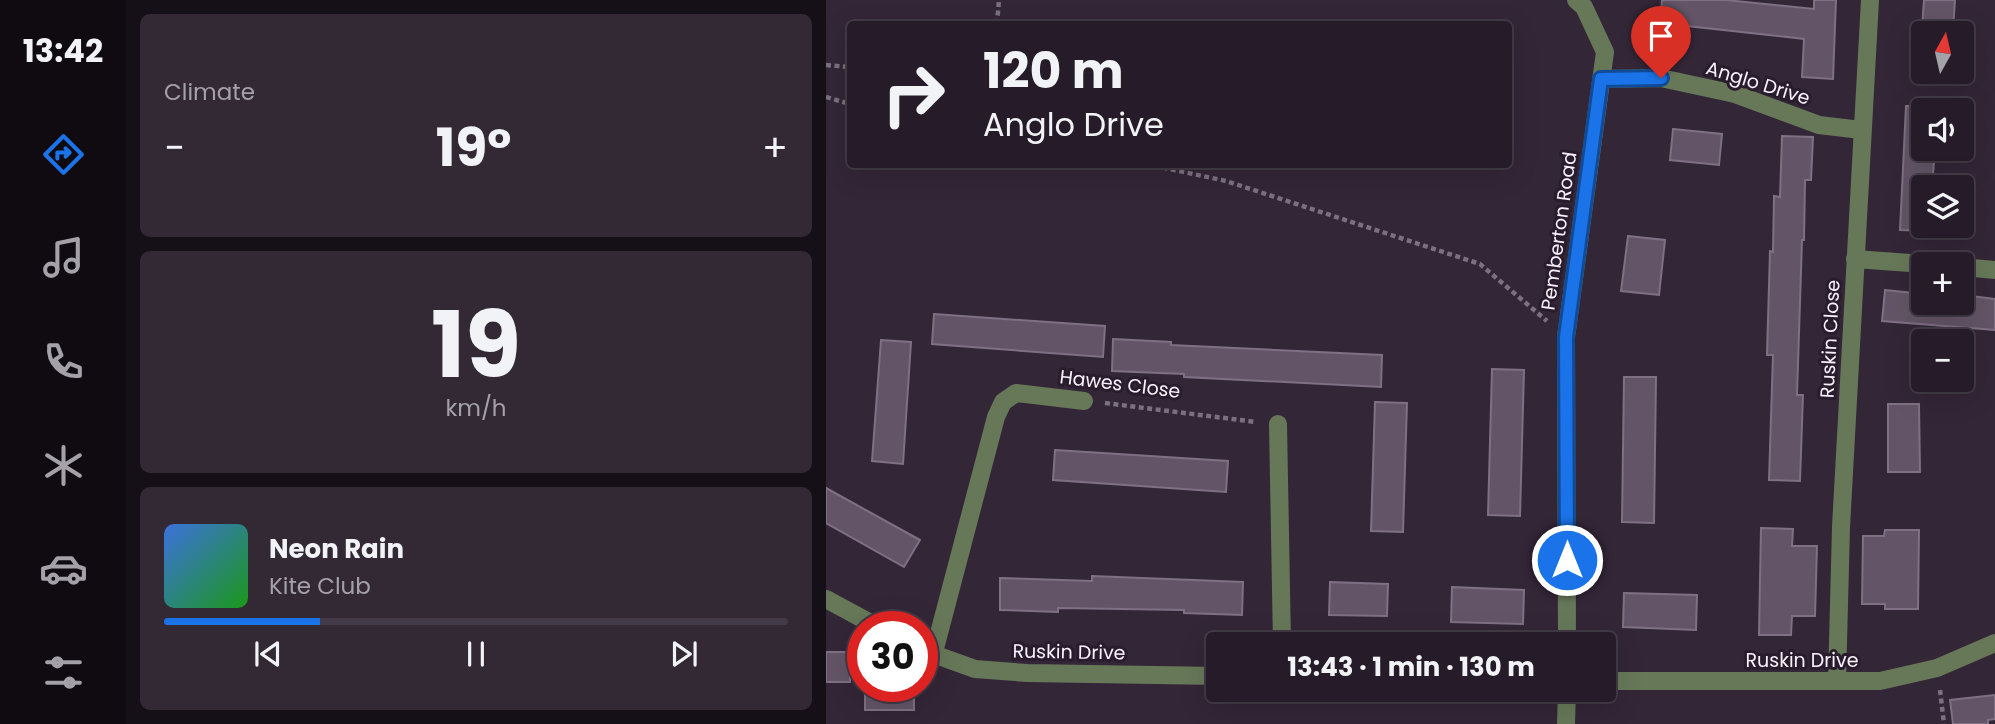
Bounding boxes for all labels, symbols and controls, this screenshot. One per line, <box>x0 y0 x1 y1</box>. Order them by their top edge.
pin <box>1631 6 1691 78</box>
icon: arrive <box>1642 17 1680 55</box>
north arrow <box>1911 21 1974 84</box>
map controls <box>1911 21 1974 392</box>
text: 13:42 <box>23 28 103 73</box>
text: 120 m <box>983 37 1124 105</box>
icon: right <box>868 49 959 140</box>
street label: Anglo Drive <box>1703 54 1813 112</box>
text: Climate <box>164 76 255 108</box>
button: sound <box>1911 98 1974 161</box>
text: Anglo Drive <box>983 102 1164 147</box>
text: 19° <box>436 111 511 184</box>
text: − <box>164 121 185 174</box>
text: + <box>762 121 788 174</box>
icon: directions <box>39 130 88 179</box>
street label: Pemberton Road <box>1535 150 1583 312</box>
button: layers <box>1911 175 1974 238</box>
icon: music <box>39 233 88 282</box>
button: + <box>1911 252 1974 315</box>
street label: Ruskin Close <box>1813 279 1847 399</box>
text: 19 <box>431 281 521 409</box>
button: − <box>1911 329 1974 392</box>
icon: phone <box>39 337 88 386</box>
street label: Hawes Close <box>1058 363 1182 405</box>
text: km/h <box>445 392 507 424</box>
icon: climate <box>39 441 88 490</box>
position arrow <box>1530 523 1604 597</box>
text: Neon Rain <box>269 531 404 567</box>
icon: car <box>39 544 88 593</box>
text: Kite Club <box>269 570 371 602</box>
speed limit sign: 30 <box>847 611 938 702</box>
icon: previous <box>249 635 287 673</box>
icon: pause <box>457 635 495 673</box>
icon: next <box>665 635 703 673</box>
street label: Ruskin Drive <box>1012 638 1126 666</box>
street label: Ruskin Drive <box>1746 647 1858 674</box>
icon: filters <box>39 648 88 697</box>
text: 13:43 · 1 min · 130 m <box>1287 649 1535 685</box>

